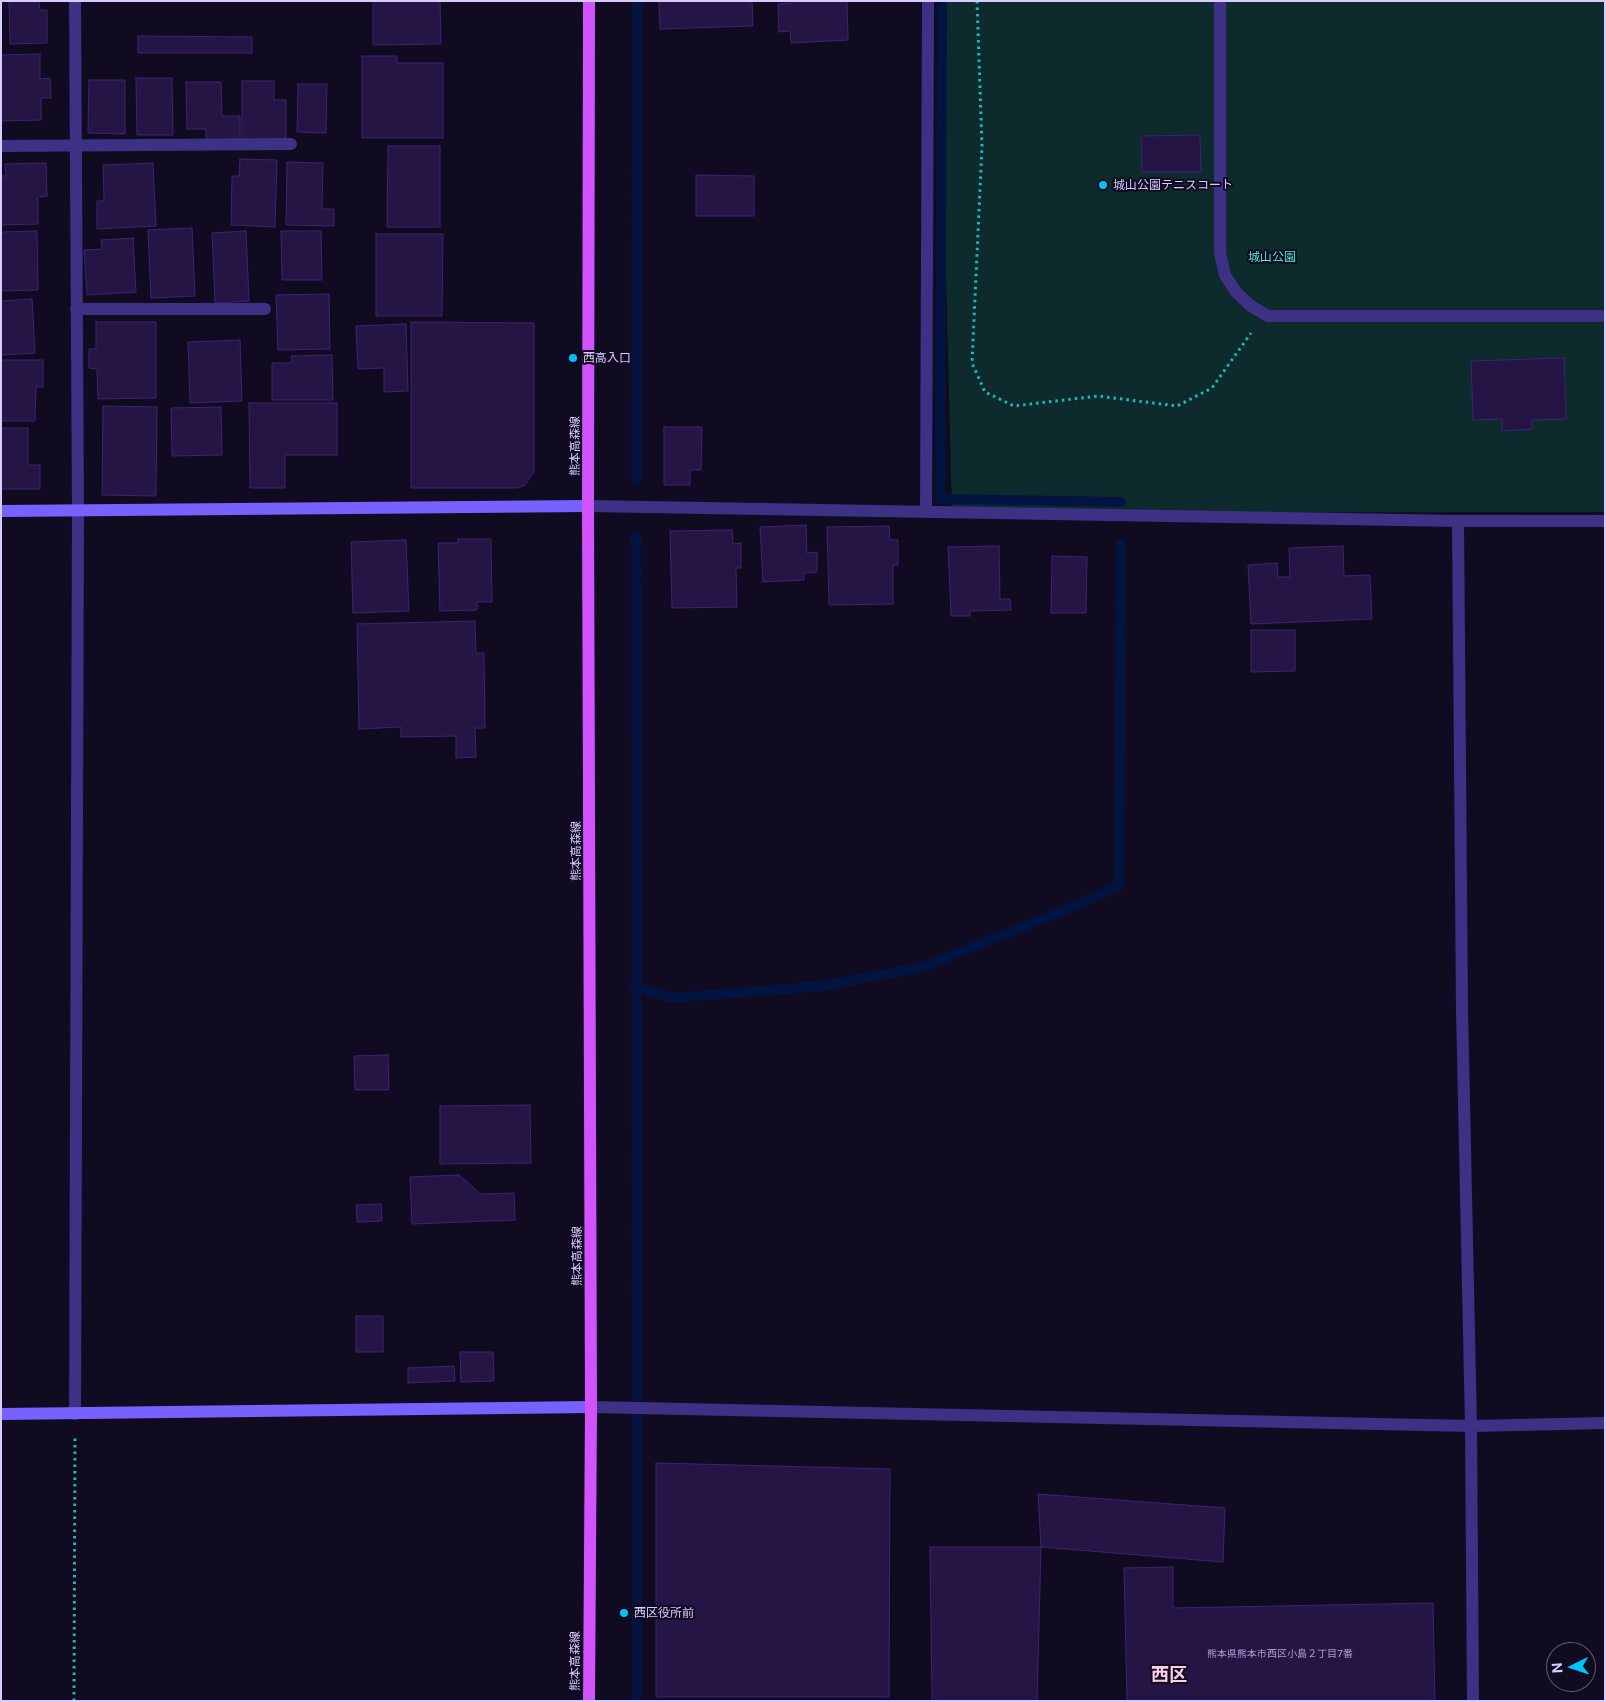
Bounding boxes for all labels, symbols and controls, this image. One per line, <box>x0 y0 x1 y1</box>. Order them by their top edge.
place label: 城山公園テニスコート <box>1113 178 1233 192</box>
marker: 城山公園テニスコート <box>1097 179 1109 191</box>
park label: 城山公園 <box>1248 250 1296 264</box>
place label: 西高入口 <box>583 351 631 365</box>
marker: 西高入口 <box>567 352 579 364</box>
street label: 熊本高森線 <box>568 416 582 476</box>
street label: 熊本高森線 <box>569 821 583 881</box>
street label: 熊本高森線 <box>570 1226 584 1286</box>
place label: 西区役所前 <box>634 1606 694 1620</box>
marker: 西区役所前 <box>618 1607 630 1619</box>
street label: 熊本高森線 <box>568 1631 582 1691</box>
north arrow <box>1546 1642 1596 1692</box>
house number: 熊本県熊本市西区小島２丁目7番 <box>1207 1648 1353 1660</box>
text: N <box>1549 1662 1565 1674</box>
district label: 西区 <box>1151 1664 1187 1686</box>

